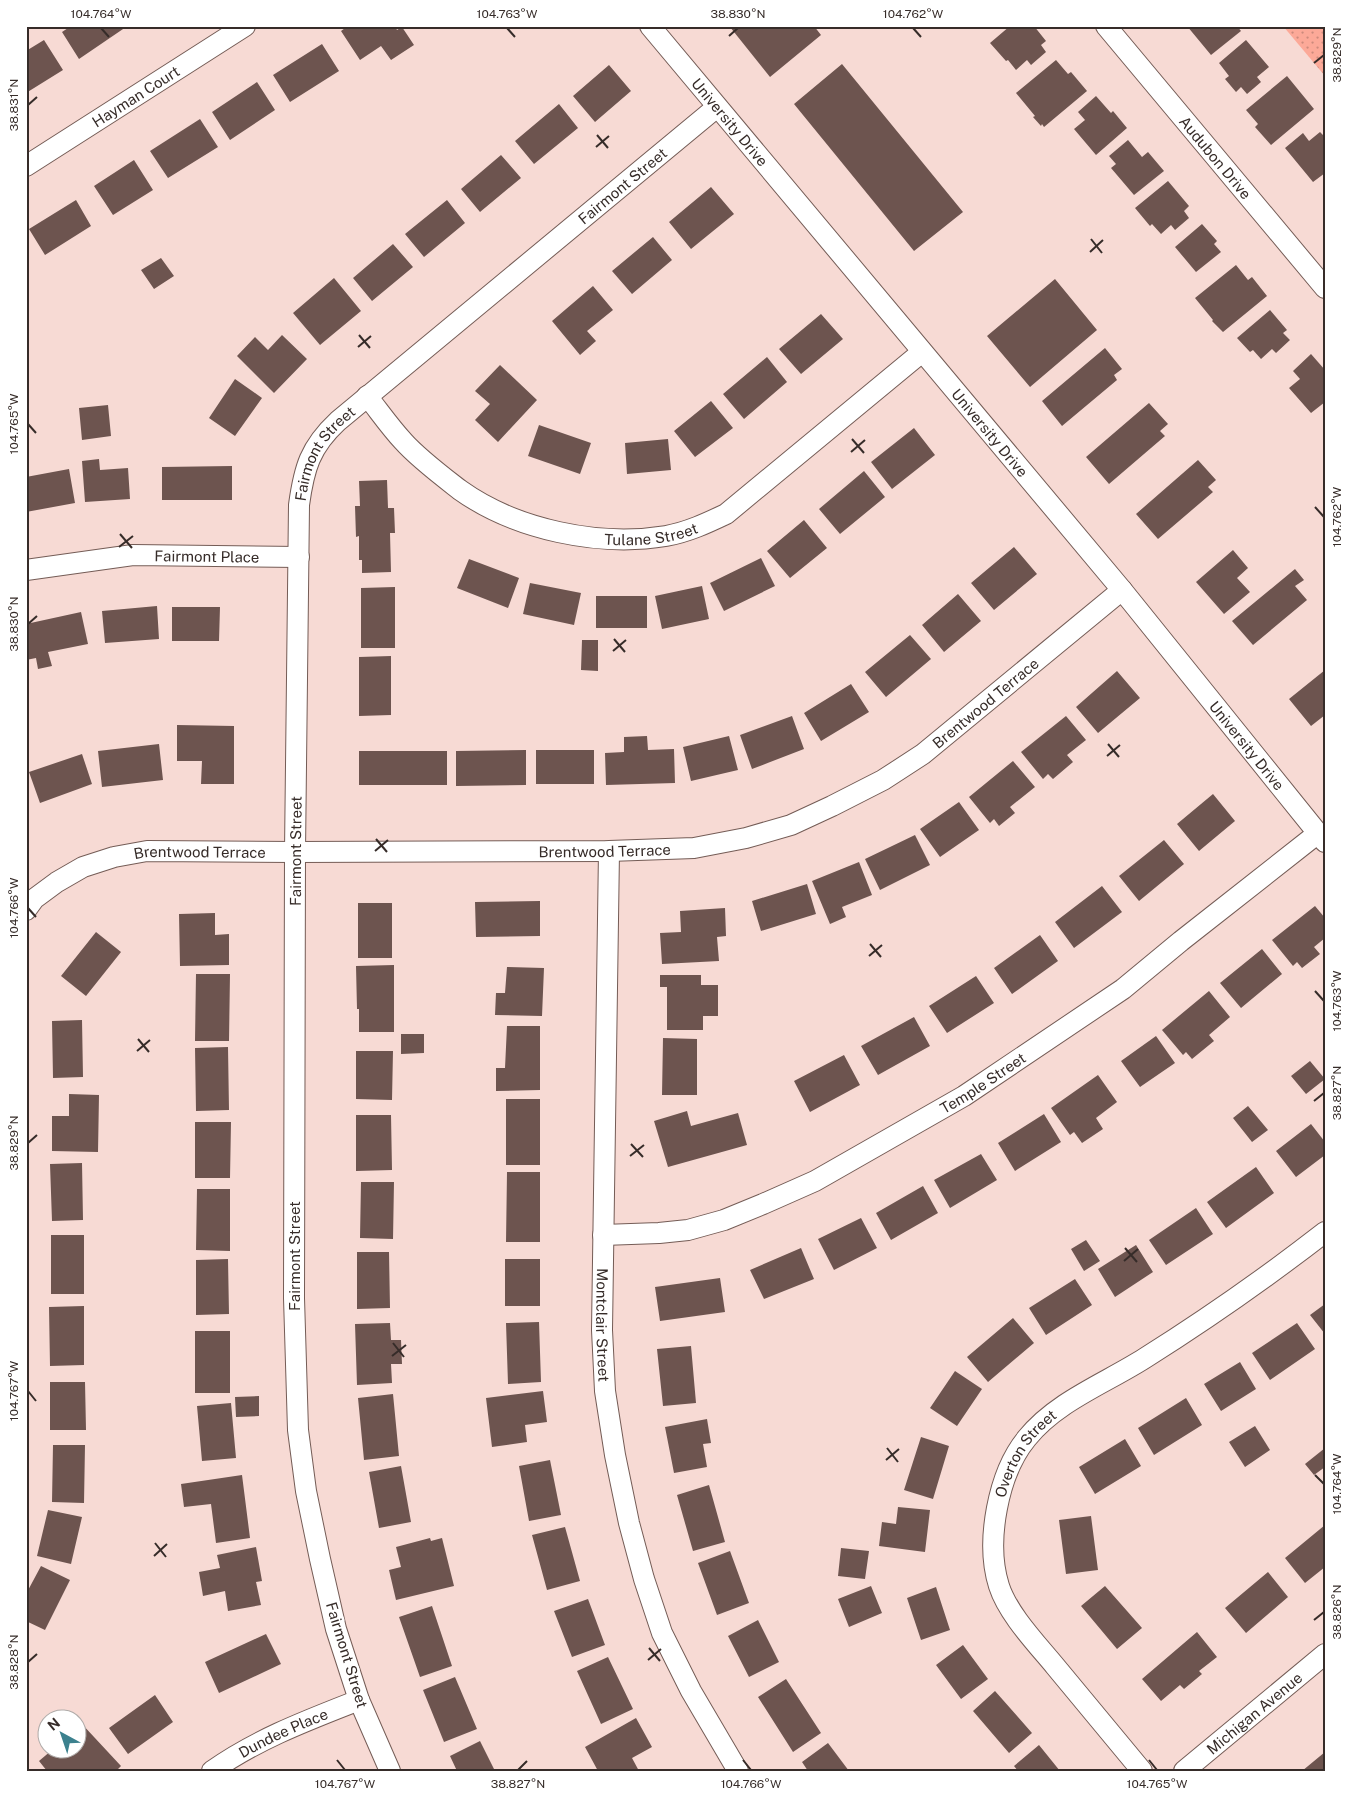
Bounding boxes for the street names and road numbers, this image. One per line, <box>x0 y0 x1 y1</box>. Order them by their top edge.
street label: Hayman Court <box>89 62 182 130</box>
street label: University Drive <box>689 74 772 169</box>
street label: Audubon Drive <box>1176 112 1255 202</box>
street label: Fairmont Street <box>574 144 670 227</box>
street label: University Drive <box>949 385 1032 480</box>
street label: Fairmont Street <box>291 402 358 502</box>
street label: Tulane Street <box>604 519 700 548</box>
street label: Fairmont Place <box>154 547 260 565</box>
street label: Brentwood Terrace <box>929 654 1042 751</box>
street label: University Drive <box>1206 697 1288 793</box>
street label: Fairmont Street <box>286 796 304 906</box>
street label: Brentwood Terrace <box>538 840 671 860</box>
street label: Brentwood Terrace <box>132 842 266 862</box>
street label: Temple Street <box>937 1049 1029 1116</box>
street label: Fairmont Street <box>286 1201 303 1311</box>
street label: Montclair Street <box>593 1268 613 1382</box>
street label: Overton Street <box>991 1406 1059 1499</box>
street label: Fairmont Street <box>323 1600 371 1710</box>
street label: Michigan Avenue <box>1203 1668 1305 1757</box>
street label: Dundee Place <box>235 1705 330 1761</box>

